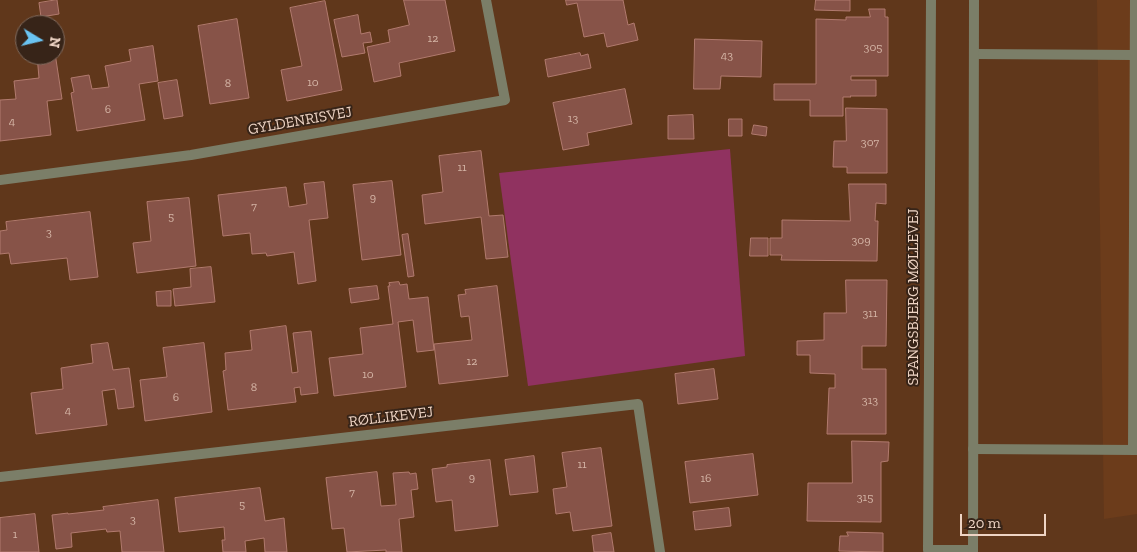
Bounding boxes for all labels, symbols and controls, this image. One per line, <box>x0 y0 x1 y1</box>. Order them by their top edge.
north arrow <box>15 15 65 65</box>
house number: 12 <box>428 32 438 46</box>
text: N <box>45 36 64 49</box>
house number: 305 <box>864 41 882 55</box>
house number: 43 <box>721 49 733 63</box>
house number: 10 <box>307 76 319 90</box>
house number: 8 <box>225 77 231 91</box>
house number: 6 <box>105 103 111 117</box>
street label: GYLDENRISVEJ <box>247 103 353 139</box>
house number: 13 <box>568 112 578 126</box>
house number: 4 <box>9 115 15 129</box>
house number: 307 <box>861 136 879 150</box>
house number: 11 <box>457 161 467 175</box>
house number: 9 <box>370 191 376 205</box>
house number: 7 <box>251 200 257 214</box>
street label: SPANGSBJERG MØLLEVEJ <box>905 209 923 385</box>
house number: 5 <box>168 210 174 224</box>
house number: 3 <box>46 226 52 240</box>
house number: 309 <box>851 234 871 248</box>
house number: 311 <box>862 307 878 321</box>
house number: 12 <box>467 355 477 369</box>
house number: 10 <box>362 368 374 382</box>
house number: 8 <box>251 381 257 395</box>
house number: 6 <box>173 391 179 405</box>
house number: 313 <box>862 394 878 408</box>
street label: RØLLIKEVEJ <box>348 403 434 431</box>
house number: 4 <box>65 404 71 418</box>
house number: 11 <box>577 458 587 472</box>
house number: 9 <box>469 471 475 485</box>
house number: 16 <box>701 472 711 486</box>
house number: 7 <box>349 486 355 500</box>
house number: 315 <box>857 491 873 505</box>
house number: 5 <box>239 498 245 512</box>
scale bar <box>962 504 1048 536</box>
house number: 3 <box>130 513 136 527</box>
text: 20 m <box>968 514 1001 532</box>
house number: 1 <box>13 528 17 542</box>

